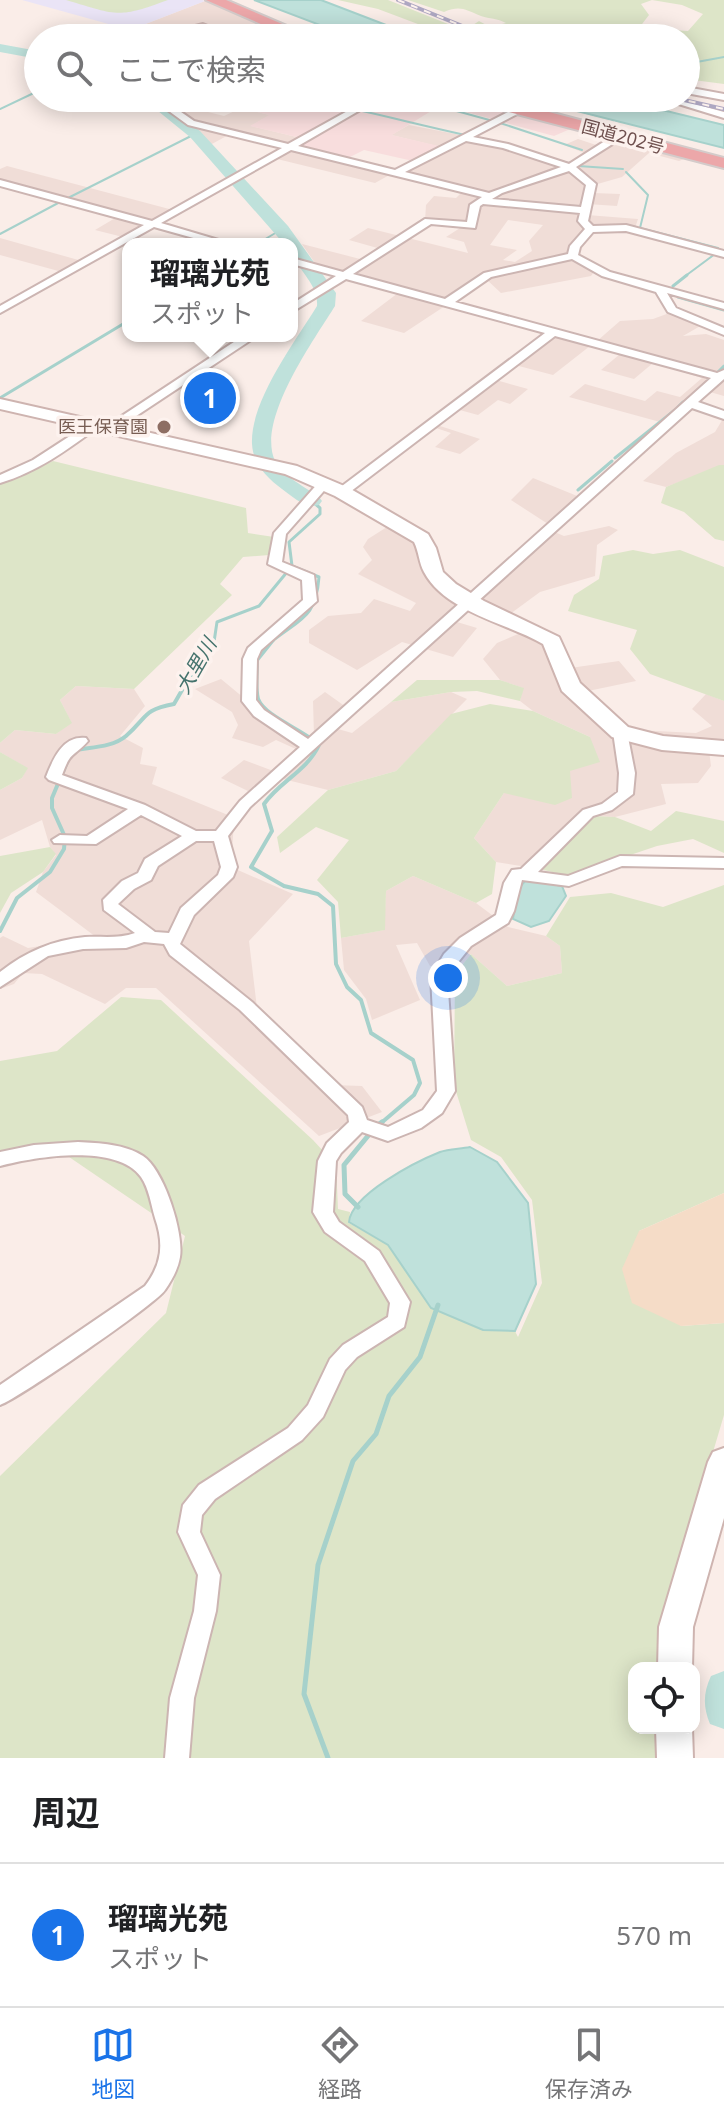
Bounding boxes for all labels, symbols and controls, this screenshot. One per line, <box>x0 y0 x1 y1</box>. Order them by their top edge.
search box <box>24 24 700 112</box>
icon: search <box>52 46 96 90</box>
text: ここで検索 <box>116 49 266 90</box>
street label: 国道202号 <box>579 113 667 159</box>
popup <box>122 238 298 342</box>
text: 瑠璃光苑 <box>150 252 270 293</box>
text: スポット <box>150 295 254 331</box>
pin: 1 <box>184 368 236 428</box>
place label: 医王保育園 <box>58 414 148 438</box>
marker: 医王保育園 <box>155 418 173 436</box>
water label: 大里川 <box>169 631 223 698</box>
your location <box>428 958 468 998</box>
map controls <box>628 1662 700 1734</box>
button: locate <box>628 1662 700 1734</box>
text: 周辺 <box>32 1789 100 1835</box>
text: 瑠璃光苑 <box>108 1897 228 1938</box>
text: 1 <box>51 1917 65 1953</box>
text: 570 m <box>616 1917 692 1953</box>
text: スポット <box>108 1940 212 1976</box>
tab: 地図 <box>91 2023 135 2103</box>
tab: 経路 <box>318 2023 362 2103</box>
tab: 保存済み <box>545 2023 633 2103</box>

